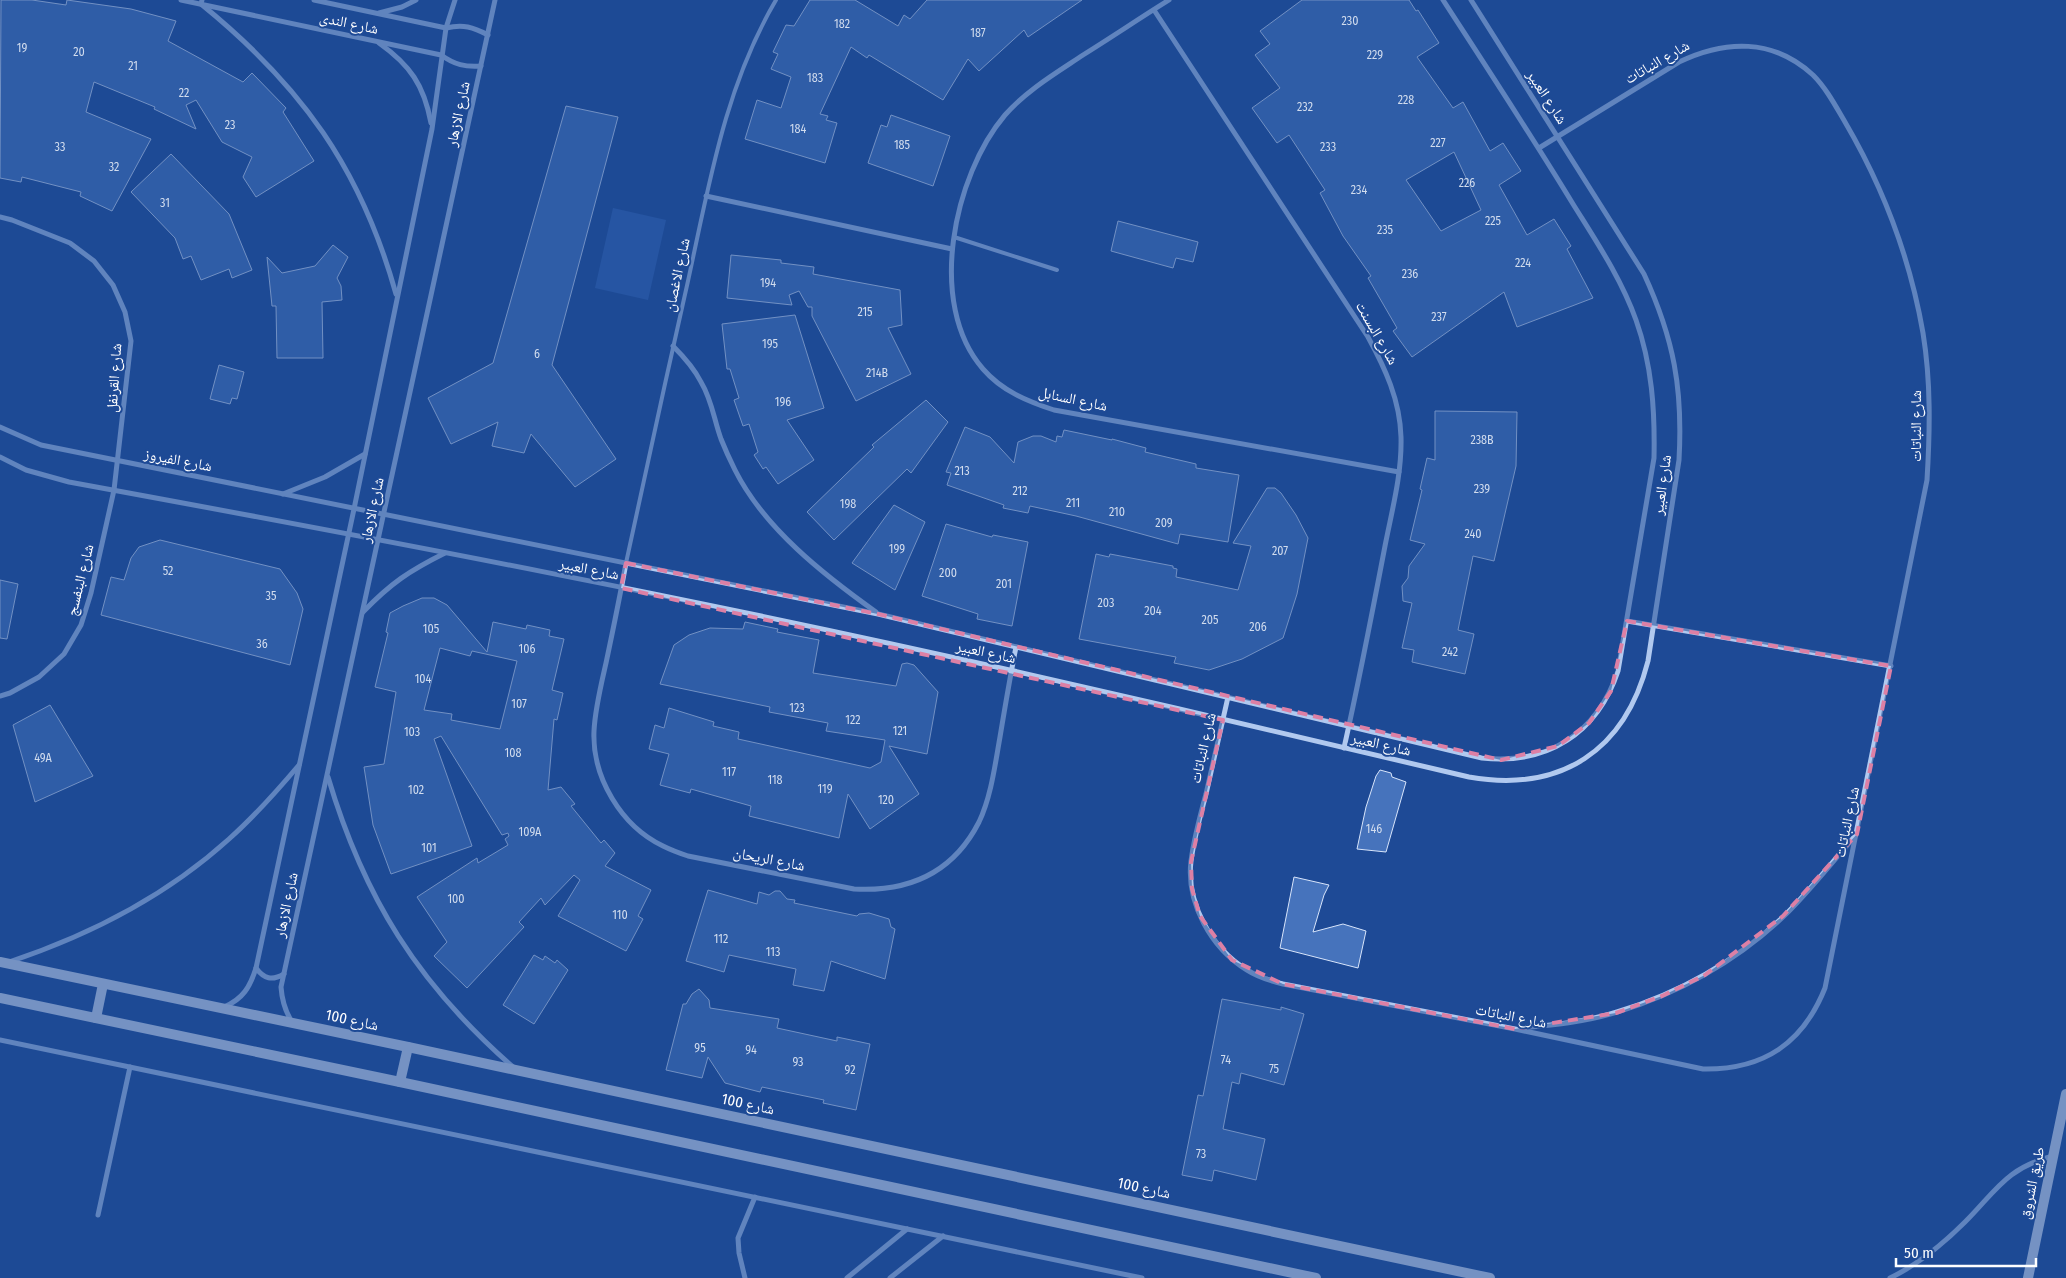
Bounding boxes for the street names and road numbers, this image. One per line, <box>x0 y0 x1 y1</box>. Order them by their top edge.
street label: شارع الندى <box>318 8 380 39</box>
street label: شارع النباتات <box>1621 36 1693 89</box>
street label: شارع العبير <box>1521 66 1571 128</box>
street label: شارع الازهار <box>442 80 475 150</box>
street label: شارع الاغصان <box>660 236 695 314</box>
street label: شارع البسنت <box>1351 298 1402 368</box>
street label: شارع القرنفل <box>103 343 126 413</box>
street label: شارع السنابل <box>1037 383 1109 416</box>
street label: شارع النباتات <box>1907 390 1926 462</box>
street label: شارع الفيروز <box>141 444 214 476</box>
street label: شارع العبير <box>1649 453 1676 518</box>
street label: شارع الازهار <box>356 476 389 546</box>
street label: شارع البنفسج <box>62 542 99 618</box>
street label: شارع العبير <box>556 554 621 585</box>
street label: شارع العبير <box>953 637 1018 668</box>
street label: شارع النباتات <box>1186 711 1221 785</box>
street label: شارع العبير <box>1348 728 1413 761</box>
street label: شارع النباتات <box>1831 785 1864 859</box>
street label: شارع الريحان <box>731 843 806 876</box>
street label: شارع الازهار <box>270 871 303 941</box>
street label: شارع النباتات <box>1474 1000 1548 1033</box>
street label: شارع 100 <box>324 1006 380 1035</box>
street label: شارع 100 <box>720 1090 776 1119</box>
street label: طريق الشروق <box>2016 1145 2049 1221</box>
street label: شارع 100 <box>1116 1174 1172 1203</box>

